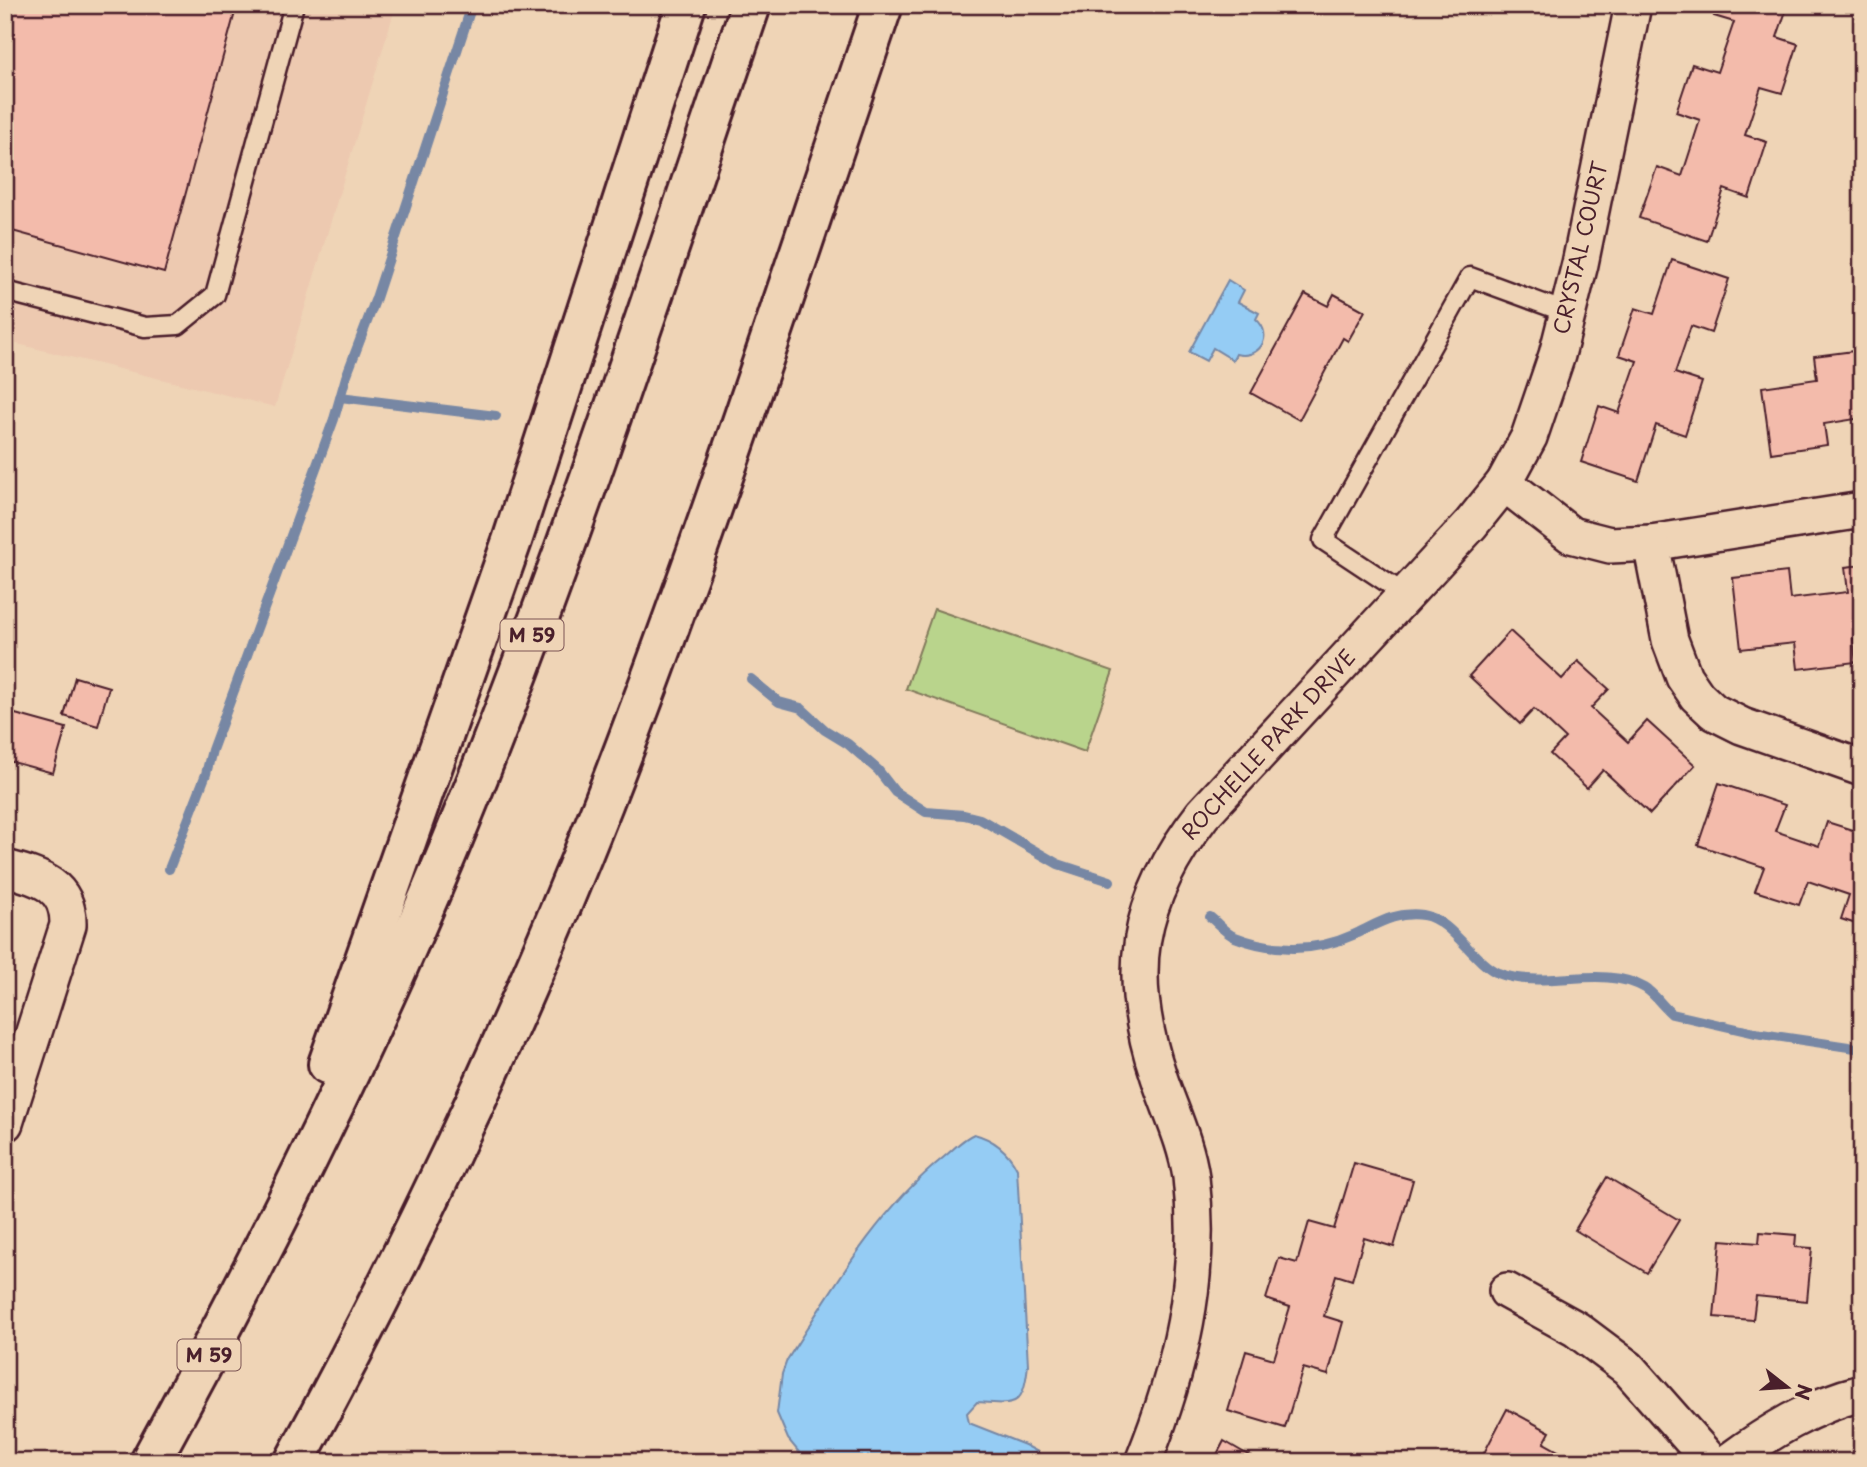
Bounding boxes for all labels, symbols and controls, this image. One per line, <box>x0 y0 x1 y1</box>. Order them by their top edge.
street label: CRYSTAL COURT <box>1544 157 1615 337</box>
road number: M 59 <box>500 620 564 650</box>
street label: ROCHELLE PARK DRIVE <box>1173 641 1362 846</box>
road number: M 59 <box>178 1340 241 1371</box>
north arrow <box>1752 1352 1822 1422</box>
text: N <box>1789 1381 1820 1404</box>

